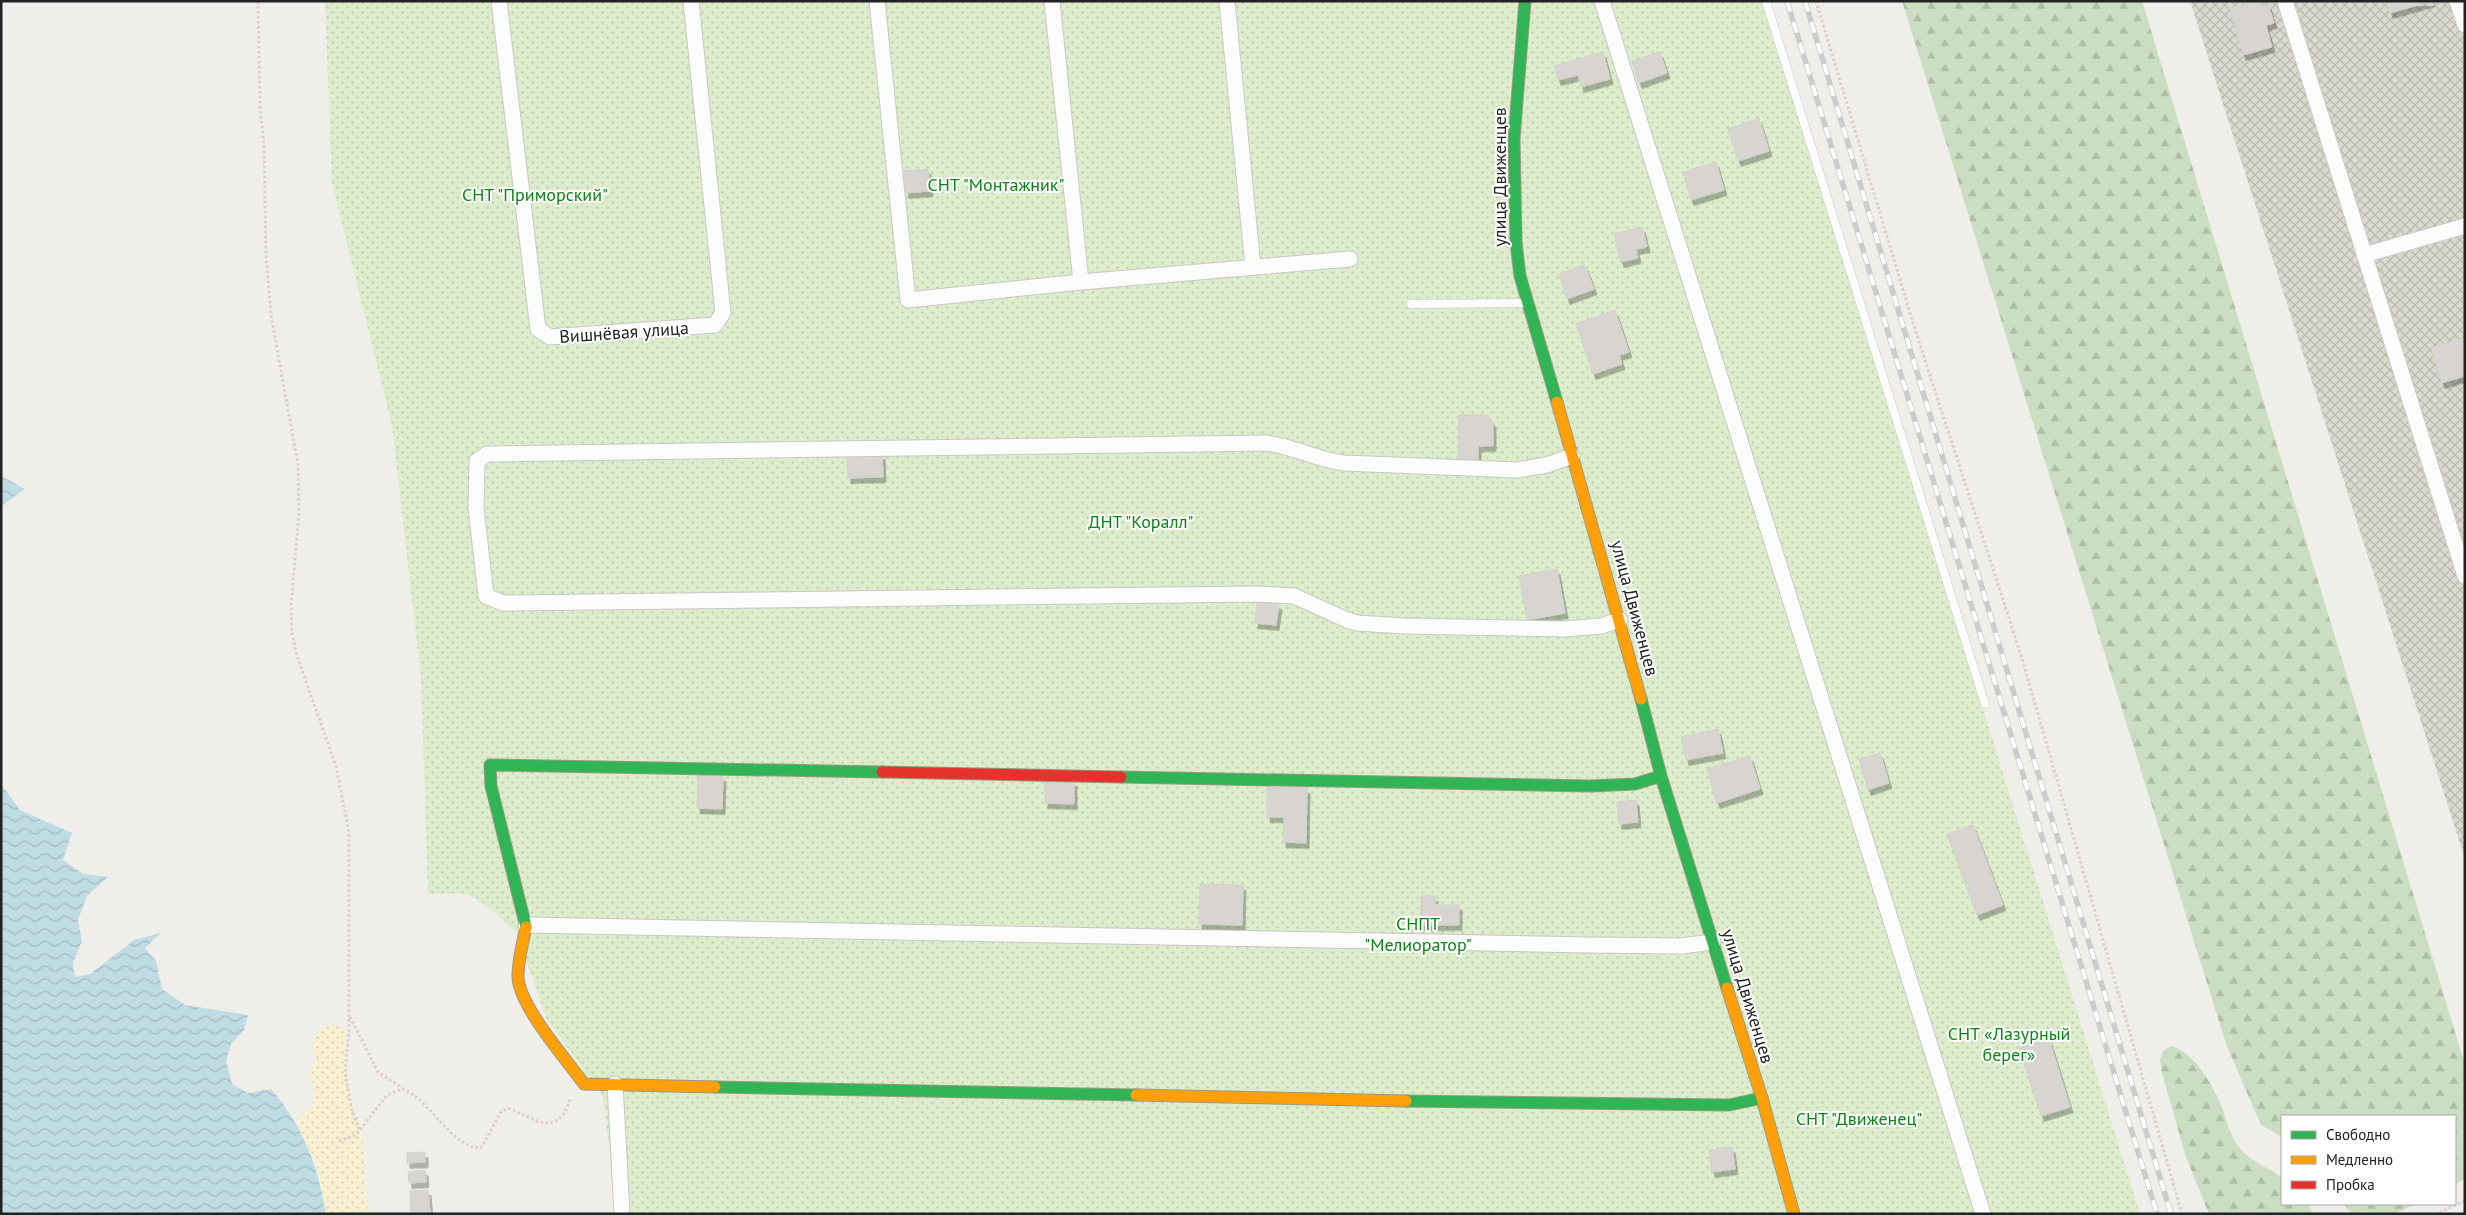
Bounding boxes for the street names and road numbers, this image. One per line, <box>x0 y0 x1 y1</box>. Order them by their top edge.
street label: улица Движенцев <box>1488 107 1511 247</box>
street label: Вишнёвая улица <box>559 316 689 348</box>
street label: улица Движенцев <box>1606 538 1664 678</box>
street label: улица Движенцев <box>1717 926 1779 1066</box>

